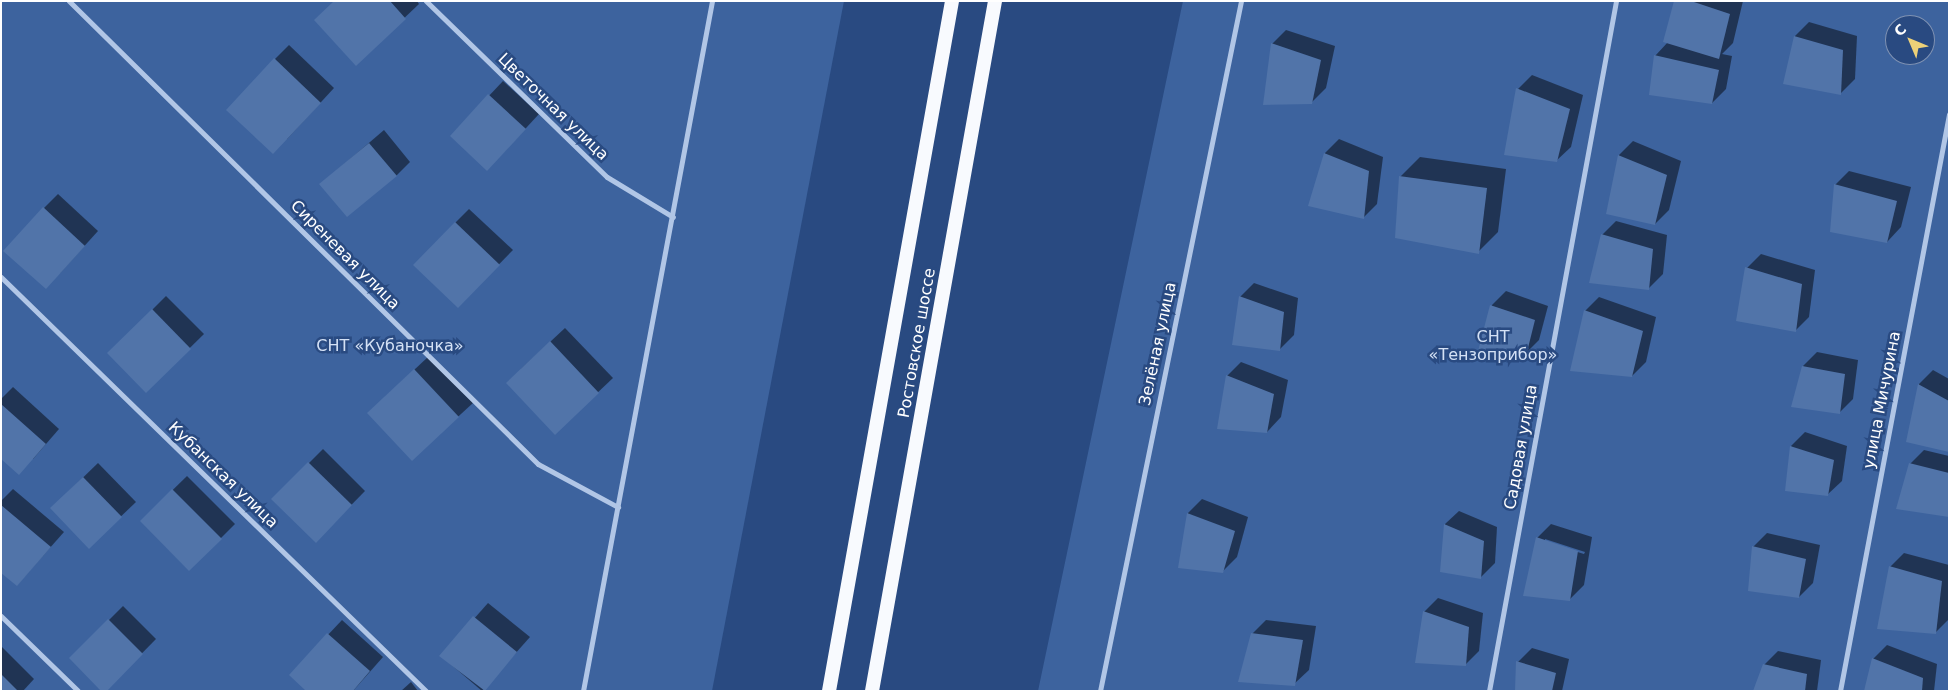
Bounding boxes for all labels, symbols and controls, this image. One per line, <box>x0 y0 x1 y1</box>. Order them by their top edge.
north arrow <box>1885 15 1935 65</box>
text: С <box>1891 21 1909 39</box>
street label: Цветочная улица <box>494 49 612 165</box>
street label: Сиреневая улица <box>286 196 404 314</box>
street label: Ростовское шоссе <box>894 267 940 419</box>
street label: Зелёная улица <box>1136 280 1180 408</box>
park label: СНТ «Тензоприбор» <box>1429 327 1557 365</box>
street label: улица Мичурина <box>1859 330 1905 470</box>
park label: СНТ «Кубаночка» <box>316 336 464 356</box>
street label: Садовая улица <box>1501 383 1541 511</box>
street label: Кубанская улица <box>164 418 282 532</box>

